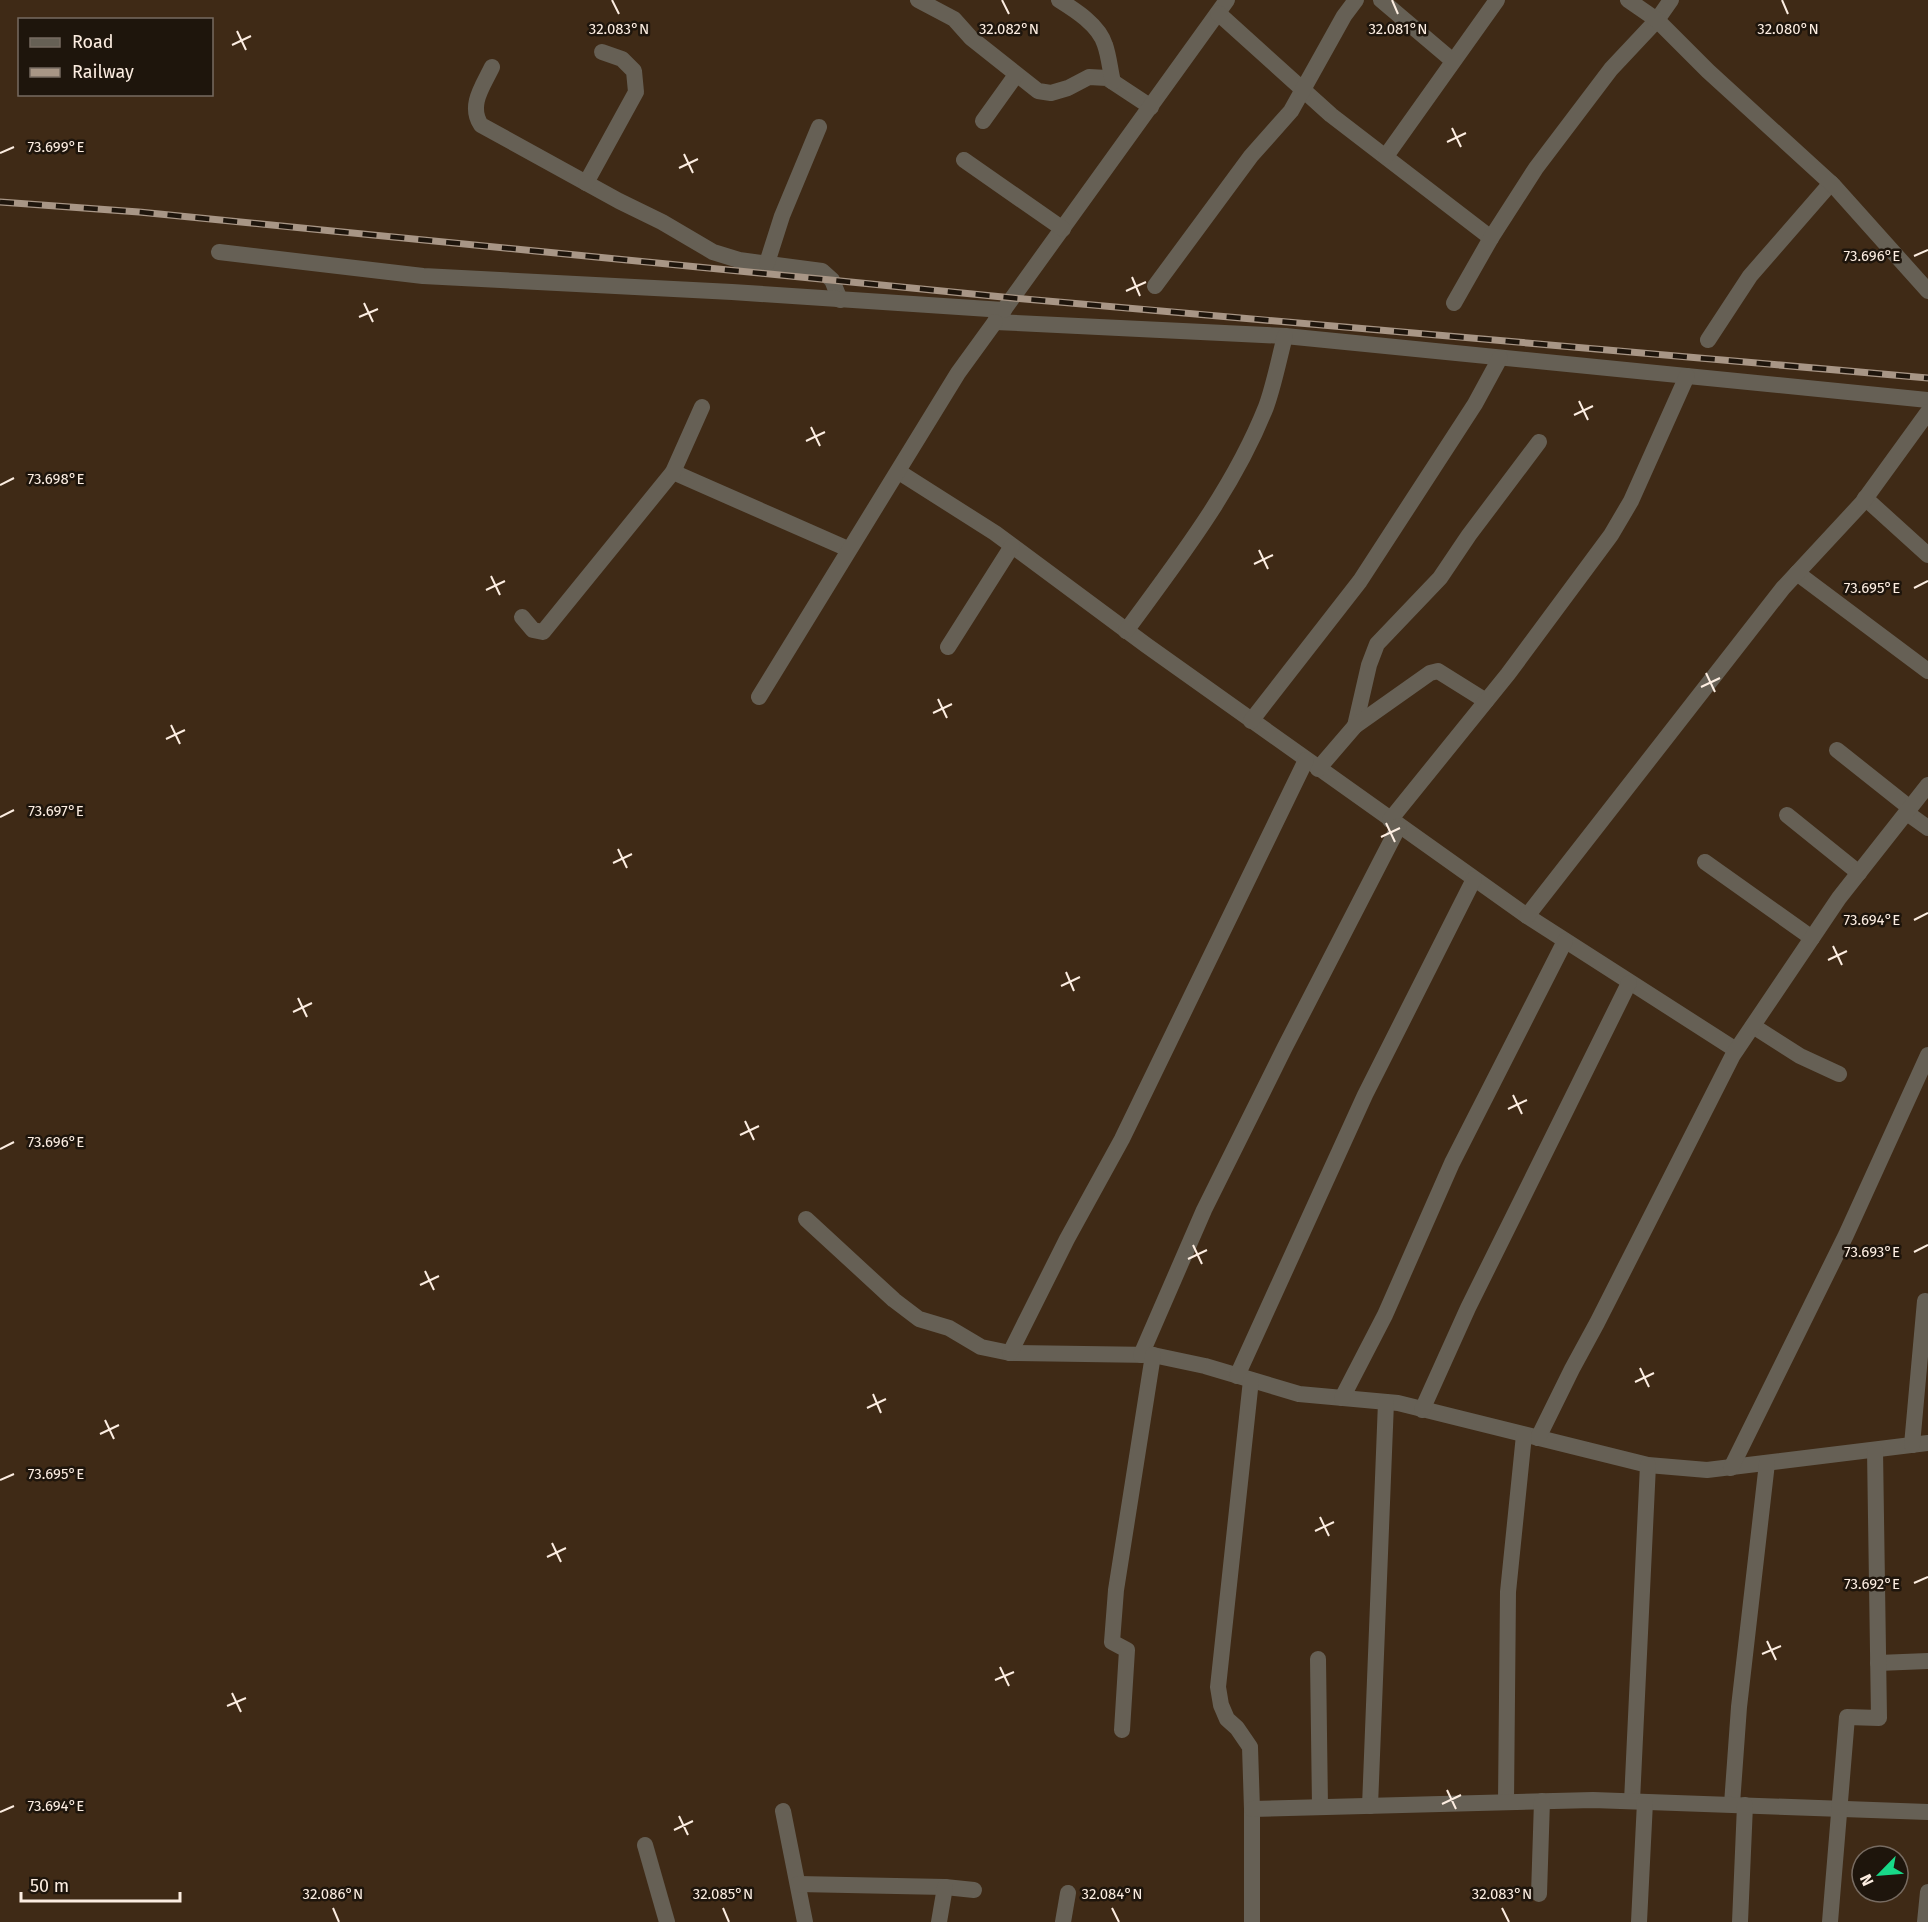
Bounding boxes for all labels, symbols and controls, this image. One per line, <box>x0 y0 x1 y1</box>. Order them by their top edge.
legend <box>18 18 213 96</box>
text: 32.083°N <box>589 20 649 38</box>
text: 32.082°N <box>979 20 1039 38</box>
text: 32.081°N <box>1369 20 1427 38</box>
text: 32.080°N <box>1757 20 1819 38</box>
text: Road <box>72 31 114 53</box>
text: Railway <box>72 61 134 83</box>
text: 73.699°E <box>28 138 84 156</box>
text: 73.696°E <box>1844 247 1900 265</box>
text: 73.698°E <box>27 470 85 488</box>
text: 73.695°E <box>1844 579 1900 597</box>
text: 73.697°E <box>28 802 84 820</box>
text: 73.694°E <box>1844 911 1900 929</box>
text: 73.696°E <box>28 1133 84 1151</box>
text: 73.693°E <box>1844 1243 1900 1261</box>
text: 73.695°E <box>28 1465 84 1483</box>
text: 73.692°E <box>1844 1575 1900 1593</box>
text: 73.694°E <box>28 1797 84 1815</box>
north arrow <box>1850 1844 1910 1904</box>
scale bar <box>21 1865 180 1903</box>
text: N <box>1856 1871 1878 1889</box>
text: 50 m <box>30 1875 69 1897</box>
text: 32.086°N <box>303 1885 363 1903</box>
text: 32.085°N <box>693 1885 753 1903</box>
text: 32.084°N <box>1082 1885 1142 1903</box>
text: 32.083°N <box>1472 1885 1532 1903</box>

